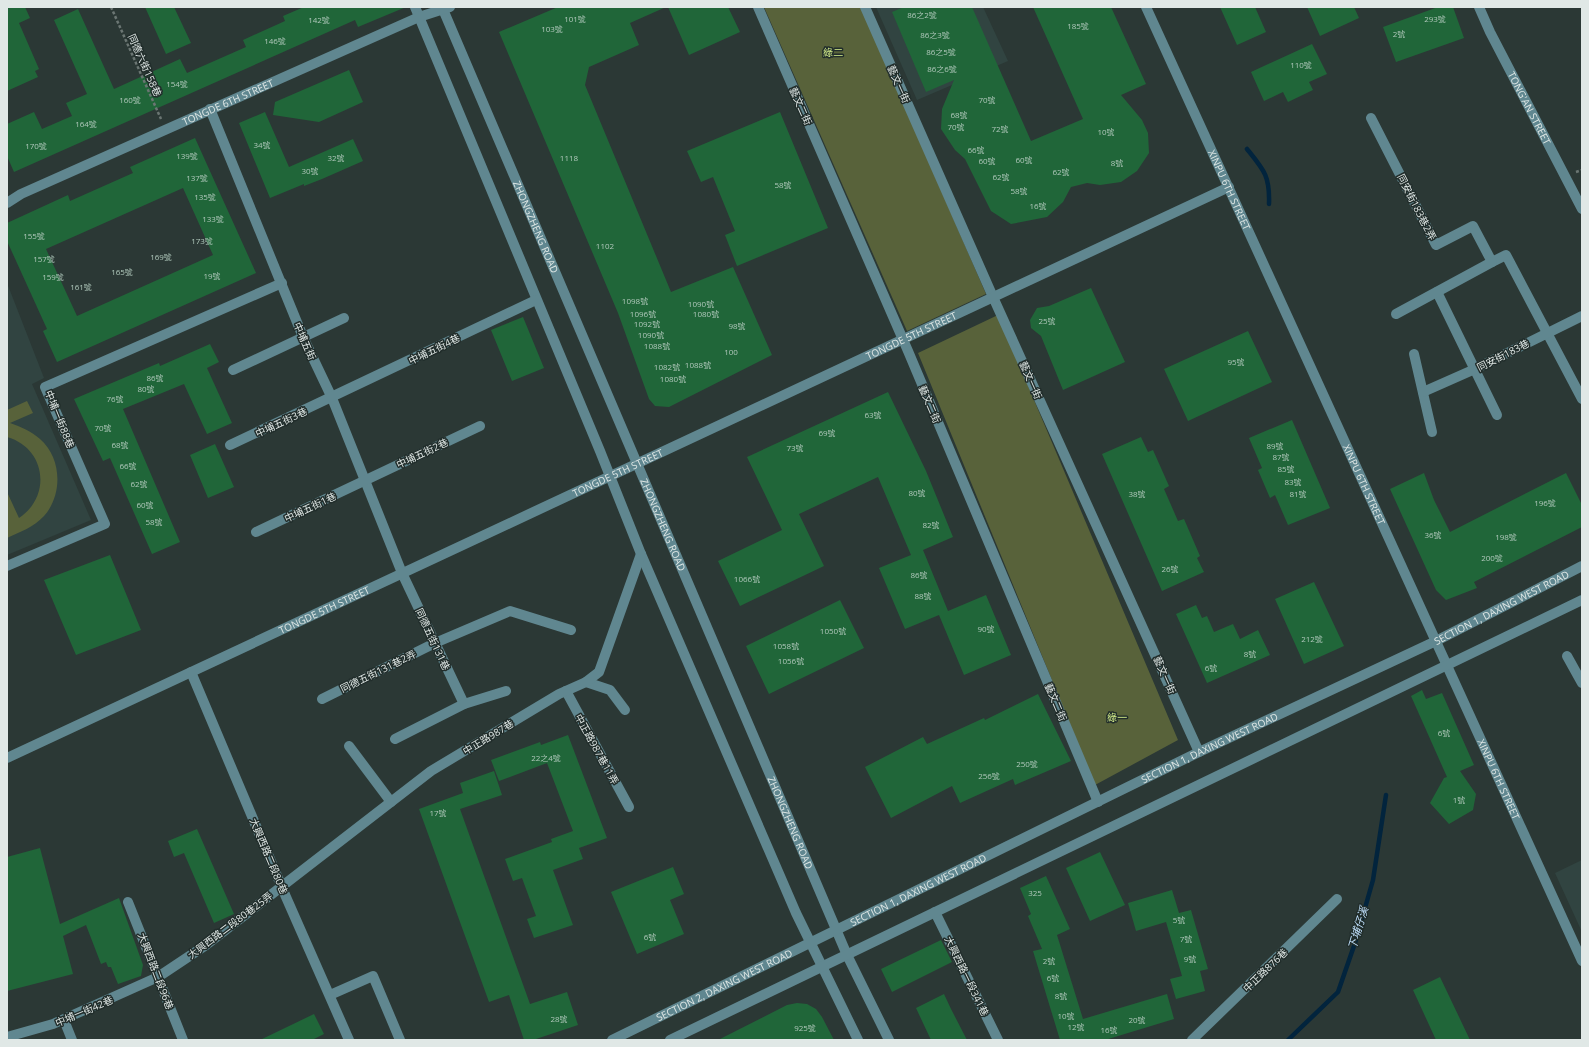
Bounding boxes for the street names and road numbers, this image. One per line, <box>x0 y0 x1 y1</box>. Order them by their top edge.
street label: 同德六街158巷 <box>125 31 165 99</box>
street label: 藝文一街 <box>884 63 914 105</box>
street label: TONG'AN STREET <box>1505 69 1555 147</box>
street label: TONGDE 6TH STREET <box>180 75 276 128</box>
street label: 藝文二街 <box>786 85 816 127</box>
street label: XINPU 6TH STREET <box>1205 147 1254 233</box>
street label: 同安街183巷2弄 <box>1394 171 1440 243</box>
street label: ZHONGZHENG ROAD <box>510 178 562 275</box>
street label: TONGDE 5TH STREET <box>864 308 959 363</box>
street label: 中埔五街 <box>290 320 320 362</box>
street label: 中埔五街4巷 <box>406 330 462 368</box>
street label: 同安街183巷 <box>1474 336 1532 374</box>
street label: 藝文一街 <box>1016 359 1046 401</box>
street label: 藝文二街 <box>916 383 944 425</box>
street label: 中埔一街88巷 <box>42 388 78 450</box>
street label: 中埔五街3巷 <box>253 404 309 440</box>
street label: 中埔五街2巷 <box>394 435 450 471</box>
street label: XINPU 6TH STREET <box>1340 442 1389 527</box>
street label: TONGDE 5TH STREET <box>570 445 666 500</box>
street label: ZHONGZHENG ROAD <box>637 476 689 573</box>
street label: 中埔五街1巷 <box>282 489 338 525</box>
street label: SECTION 1, DAXING WEST ROAD <box>1431 567 1571 648</box>
street label: TONGDE 5TH STREET <box>276 582 372 637</box>
street label: 同德五街131巷 <box>412 606 454 672</box>
street label: 同德五街131巷2弄 <box>338 647 418 695</box>
street label: 藝文一街 <box>1150 654 1180 696</box>
street label: 藝文二街 <box>1042 681 1070 723</box>
street label: SECTION 1, DAXING WEST ROAD <box>1139 709 1280 786</box>
street label: 中正路987巷11弄 <box>572 711 622 787</box>
street label: 中正路987巷 <box>460 716 516 758</box>
street label: XINPU 6TH STREET <box>1474 737 1524 822</box>
street label: ZHONGZHENG ROAD <box>765 774 816 871</box>
street label: 大興西路二段80巷 <box>247 816 291 896</box>
street label: SECTION 1, DAXING WEST ROAD <box>848 850 989 929</box>
street label: 大興西路二段80巷25弄 <box>185 888 275 962</box>
street label: 大興西路二段96巷 <box>135 930 177 1012</box>
street label: 大興西路一段341巷 <box>942 934 992 1018</box>
street label: 中正路876巷 <box>1240 945 1290 995</box>
street label: SECTION 2, DAXING WEST ROAD <box>654 946 795 1024</box>
street label: 中埔一街42巷 <box>53 993 115 1029</box>

